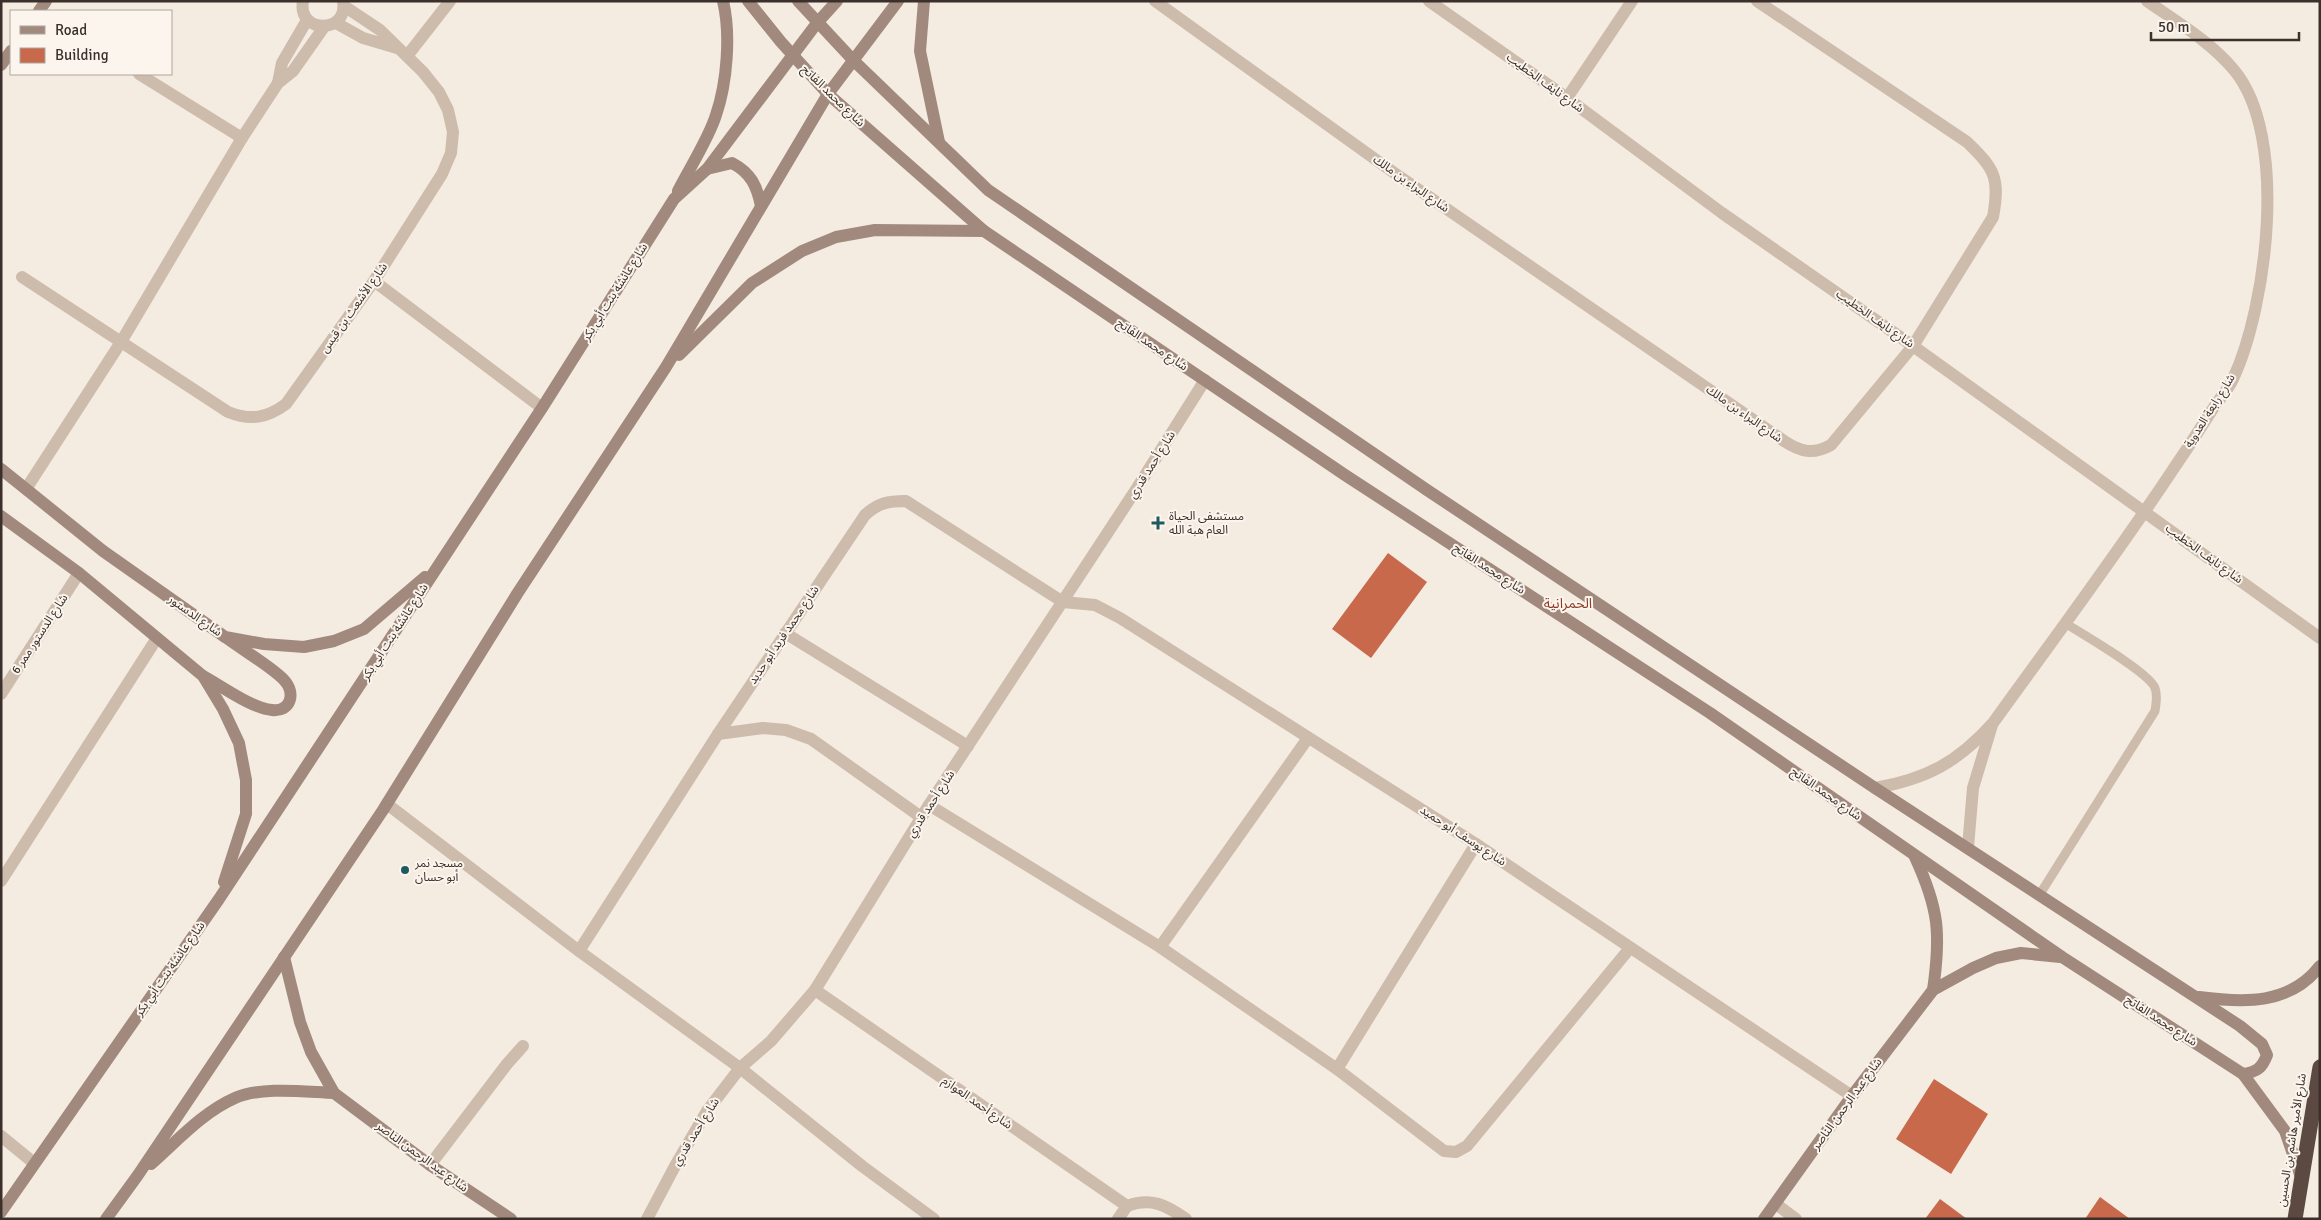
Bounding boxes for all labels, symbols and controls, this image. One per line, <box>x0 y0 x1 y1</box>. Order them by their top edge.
legend <box>10 10 172 75</box>
scale bar <box>2151 10 2298 42</box>
text: 50 m <box>2158 18 2189 36</box>
text: Road <box>55 21 87 39</box>
text: Building <box>55 46 109 64</box>
street label: شارع نايف الخطيب <box>1503 50 1587 117</box>
street label: شارع محمد الفاتح <box>797 62 868 131</box>
street label: شارع البراء بن مالك <box>1369 152 1452 217</box>
street label: شارع عائشة بنت أبي بكر <box>578 240 653 345</box>
street label: شارع الأشعث بن قيس <box>317 260 392 357</box>
street label: شارع نايف الخطيب <box>1832 287 1917 352</box>
street label: شارع محمد الفاتح <box>1113 316 1190 375</box>
street label: شارع رابعة العدوية <box>2181 371 2240 451</box>
street label: شارع البراء بن مالك <box>1702 382 1785 447</box>
street label: شارع أحمد قدري <box>1125 428 1180 503</box>
place label: مستشفى الحياة العام هبة الله <box>1169 509 1244 539</box>
marker: مستشفى الحياة العام هبة الله <box>1151 516 1165 530</box>
street label: شارع نايف الخطيب <box>2162 521 2246 588</box>
street label: شارع محمد الفاتح <box>1450 540 1528 599</box>
street label: شارع عائشة بنت أبي بكر <box>357 581 433 685</box>
street label: شارع محمد فريد أبو حديد <box>745 582 824 688</box>
street label: شارع الدستور ممر 6 <box>9 591 72 677</box>
street label: شارع الدستور <box>164 591 225 641</box>
district label: الحمرانية <box>1544 595 1592 612</box>
street label: شارع محمد الفاتح <box>1787 764 1864 825</box>
street label: شارع أحمد قدري <box>903 767 960 841</box>
street label: شارع يوسف أبو حميد <box>1417 802 1509 870</box>
place label: مسجد نمر أبو حسان <box>414 856 463 885</box>
marker: مسجد نمر أبو حسان <box>399 864 411 876</box>
street label: شارع عائشة بنت أبي بكر <box>131 918 210 1021</box>
street label: شارع محمد الفاتح <box>2122 992 2200 1051</box>
street label: شارع عبد الرحمن الناصر <box>1808 1055 1886 1154</box>
street label: شارع الأمير هاشم بن الحسين <box>2274 1072 2311 1208</box>
street label: شارع أحمد العوازم <box>938 1073 1015 1134</box>
street label: شارع أحمد قدري <box>669 1095 724 1170</box>
street label: شارع عبد الرحمن الناصر <box>372 1118 471 1196</box>

